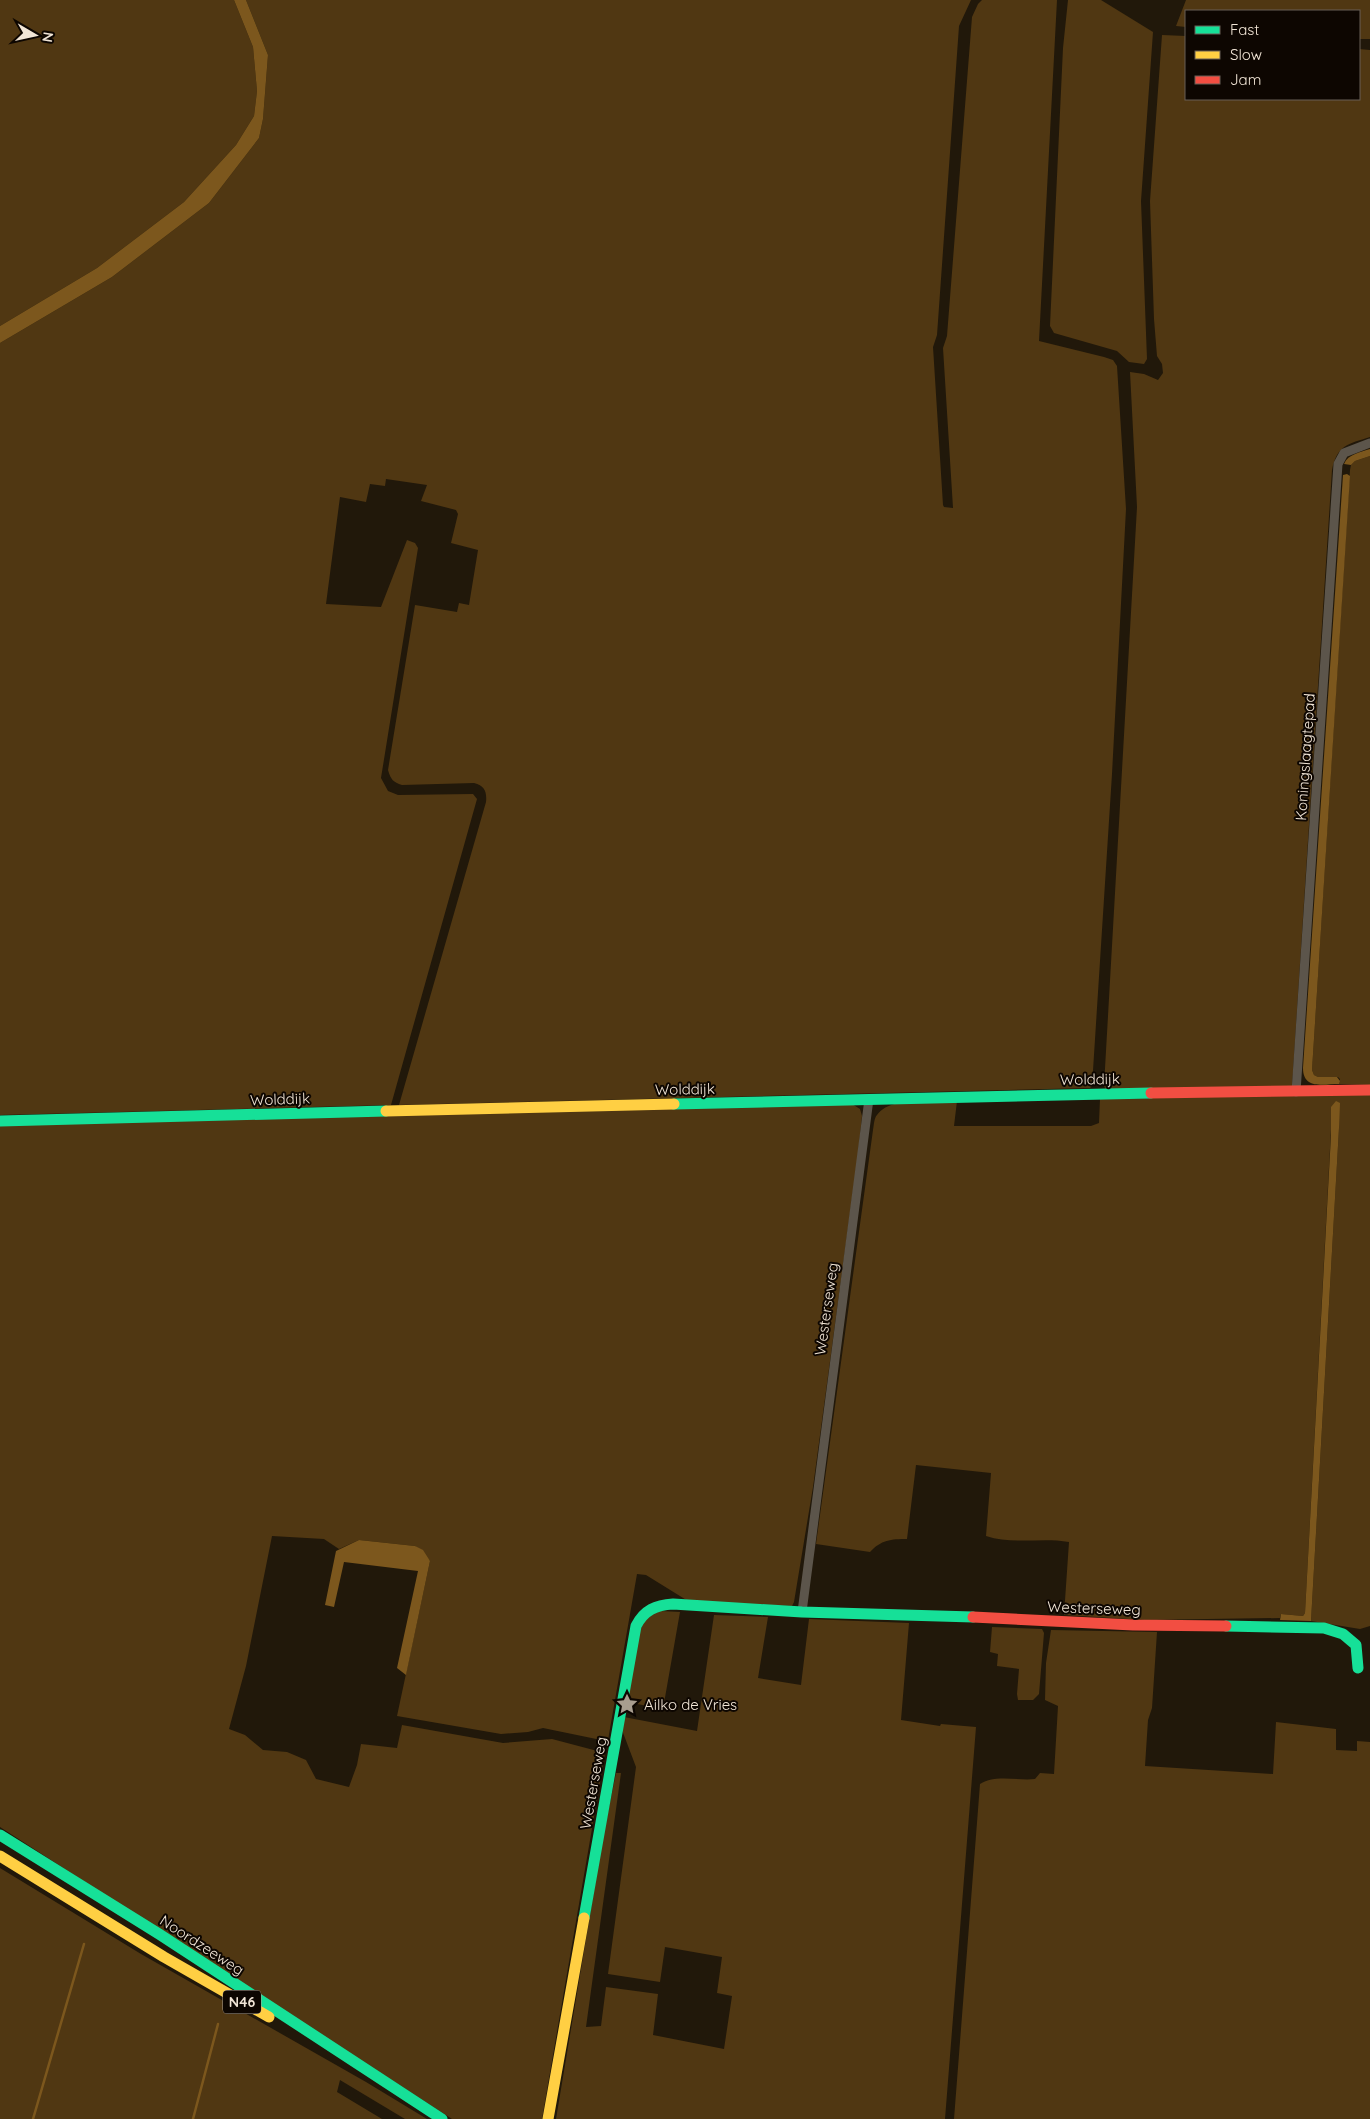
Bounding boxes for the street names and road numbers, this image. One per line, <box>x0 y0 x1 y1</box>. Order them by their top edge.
street label: Koningslaagtepad <box>1291 693 1319 821</box>
street label: Wolddijk <box>1060 1069 1120 1089</box>
street label: Wolddijk <box>655 1079 715 1099</box>
street label: Wolddijk <box>250 1088 310 1110</box>
street label: Westerseweg <box>810 1261 842 1357</box>
street label: Westerseweg <box>1047 1597 1141 1619</box>
street label: Westerseweg <box>576 1735 610 1831</box>
street label: Noordzeeweg <box>156 1911 248 1979</box>
road number: N46 <box>223 1990 261 2014</box>

